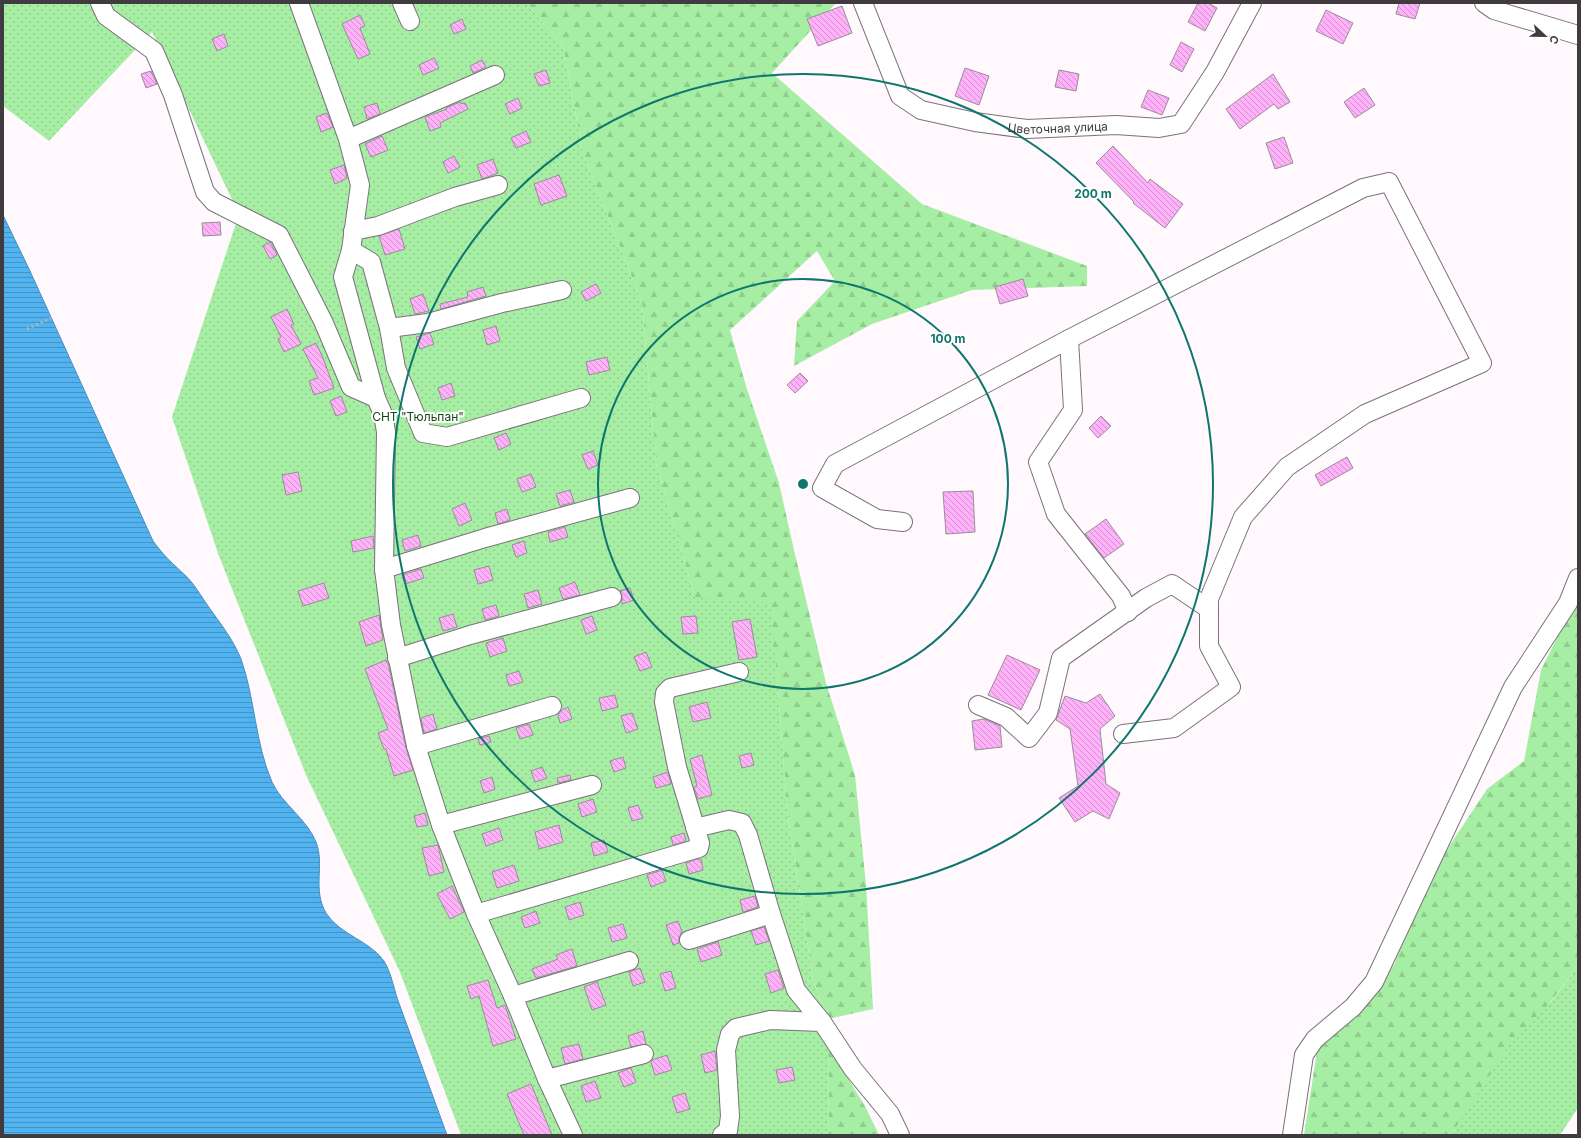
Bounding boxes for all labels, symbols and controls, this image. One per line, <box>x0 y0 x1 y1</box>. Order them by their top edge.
north arrow <box>1525 16 1565 56</box>
text: С <box>1546 33 1562 46</box>
street label: Цветочная улица <box>1007 118 1108 137</box>
text: 200 m <box>1074 186 1112 201</box>
text: 100 m <box>930 331 966 346</box>
park label: СНТ "Тюльпан" <box>372 409 464 424</box>
centre of rings <box>796 477 810 491</box>

